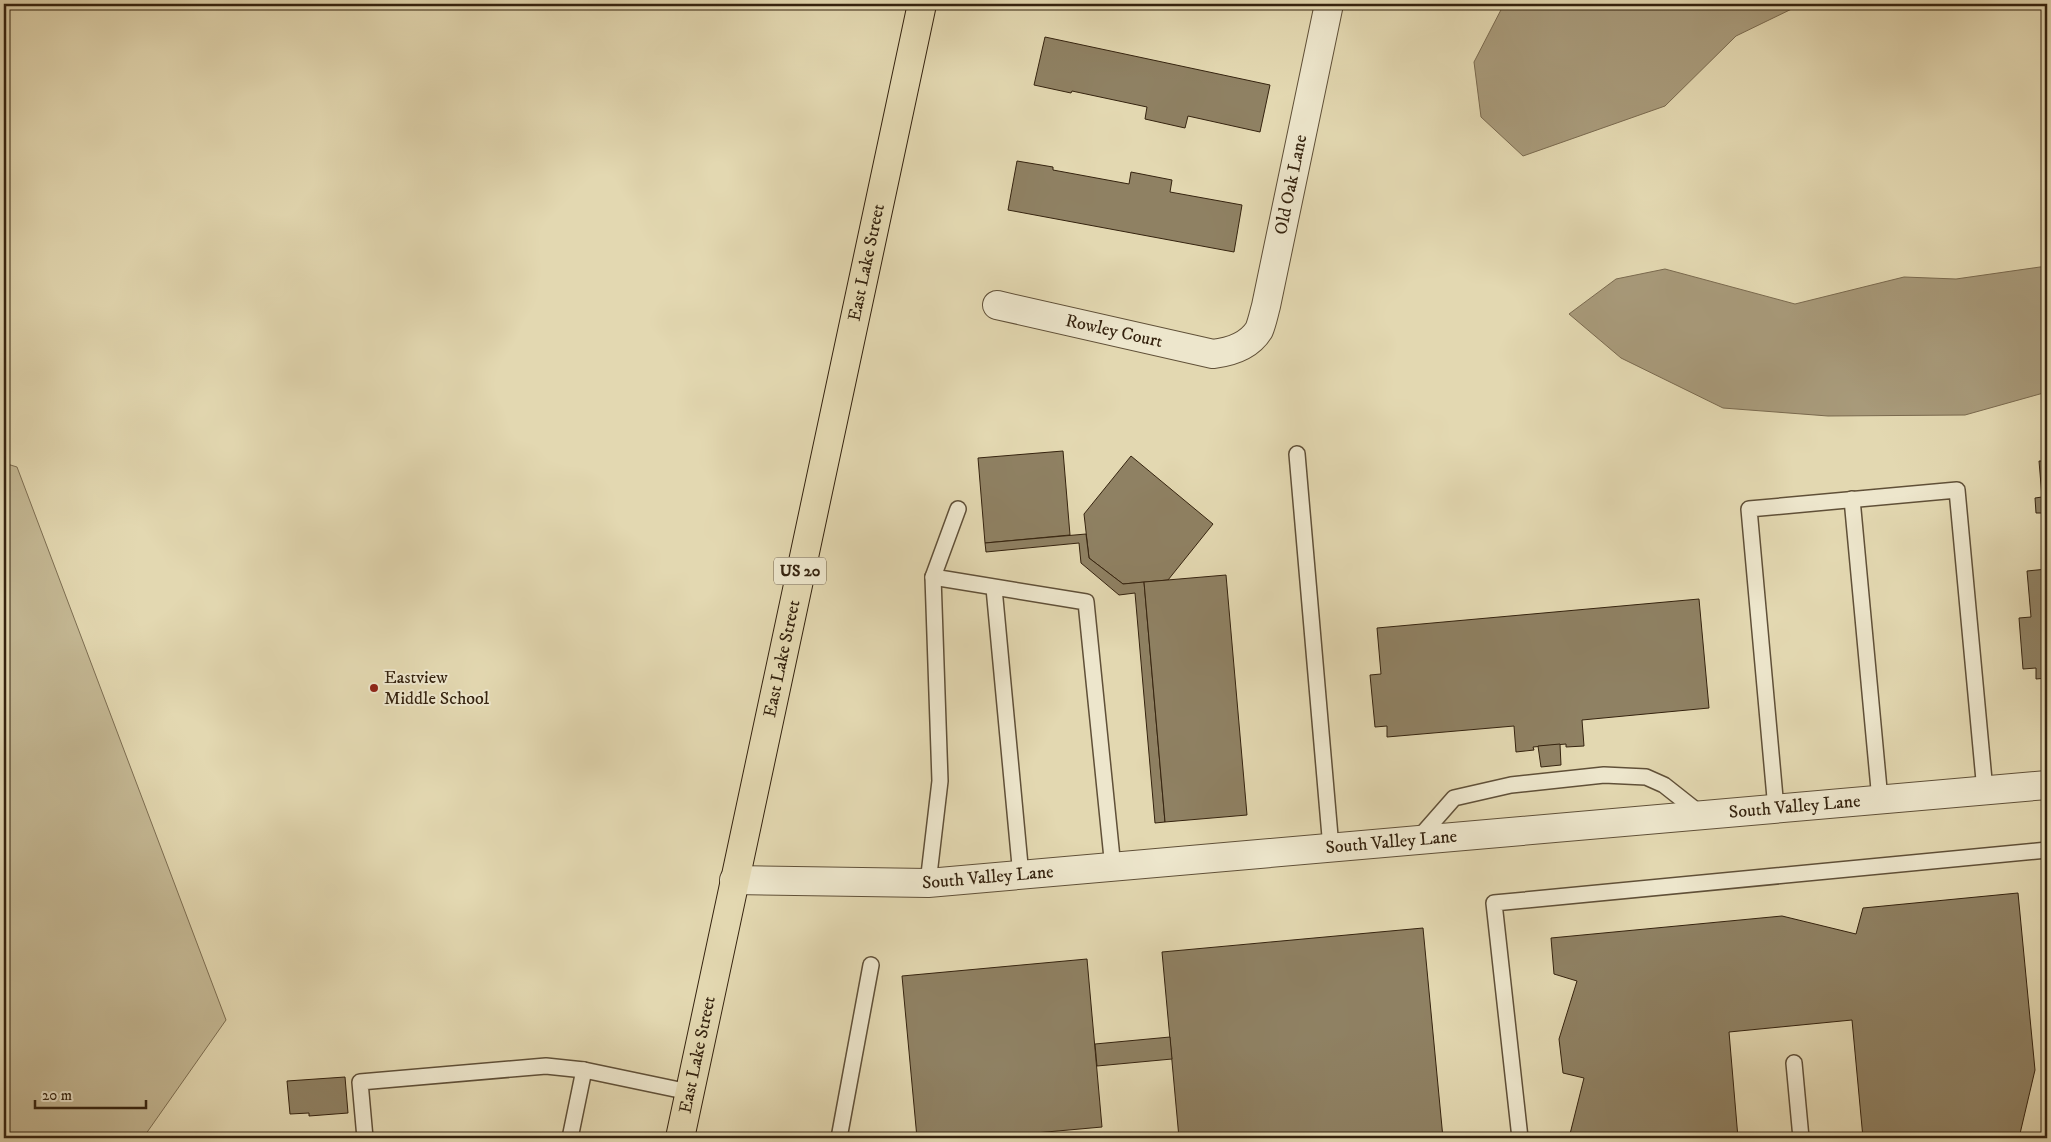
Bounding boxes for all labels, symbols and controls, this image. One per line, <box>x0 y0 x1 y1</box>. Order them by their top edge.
street label: Old Oak Lane <box>1270 133 1312 237</box>
street label: East Lake Street <box>844 202 890 323</box>
street label: Rowley Court <box>1063 310 1165 353</box>
road number: US 20 <box>774 558 826 584</box>
street label: East Lake Street <box>759 598 806 719</box>
place label: Eastview Middle School <box>384 667 490 710</box>
marker: Eastview Middle School <box>368 682 380 694</box>
street label: South Valley Lane <box>1728 790 1861 824</box>
street label: South Valley Lane <box>1324 826 1458 859</box>
street label: South Valley Lane <box>922 861 1054 894</box>
street label: East Lake Street <box>675 994 721 1116</box>
scale bar <box>35 1077 146 1109</box>
text: 20 m <box>42 1086 72 1105</box>

